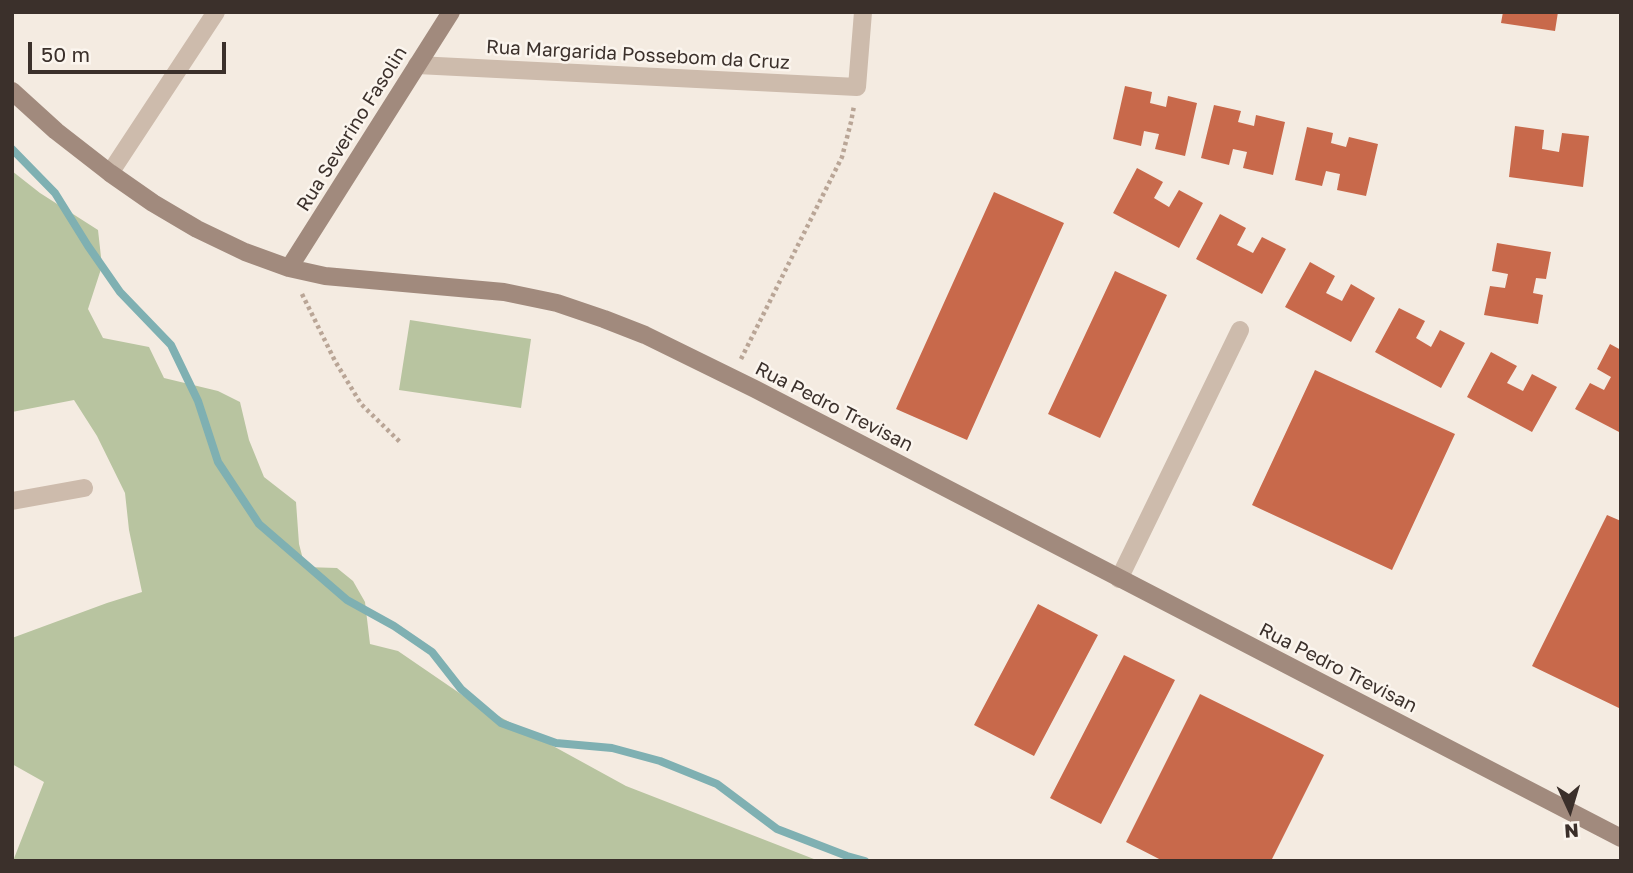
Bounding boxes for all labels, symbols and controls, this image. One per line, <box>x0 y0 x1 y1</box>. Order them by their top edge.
scale bar <box>32 28 229 72</box>
street label: Rua Margarida Possebom da Cruz <box>486 36 790 74</box>
text: 50 m <box>41 41 90 67</box>
street label: Rua Severino Fasolin <box>292 42 412 216</box>
street label: Rua Pedro Trevisan <box>751 357 917 457</box>
street label: Rua Pedro Trevisan <box>1255 618 1421 718</box>
north arrow <box>1535 775 1605 845</box>
text: N <box>1563 819 1580 843</box>

